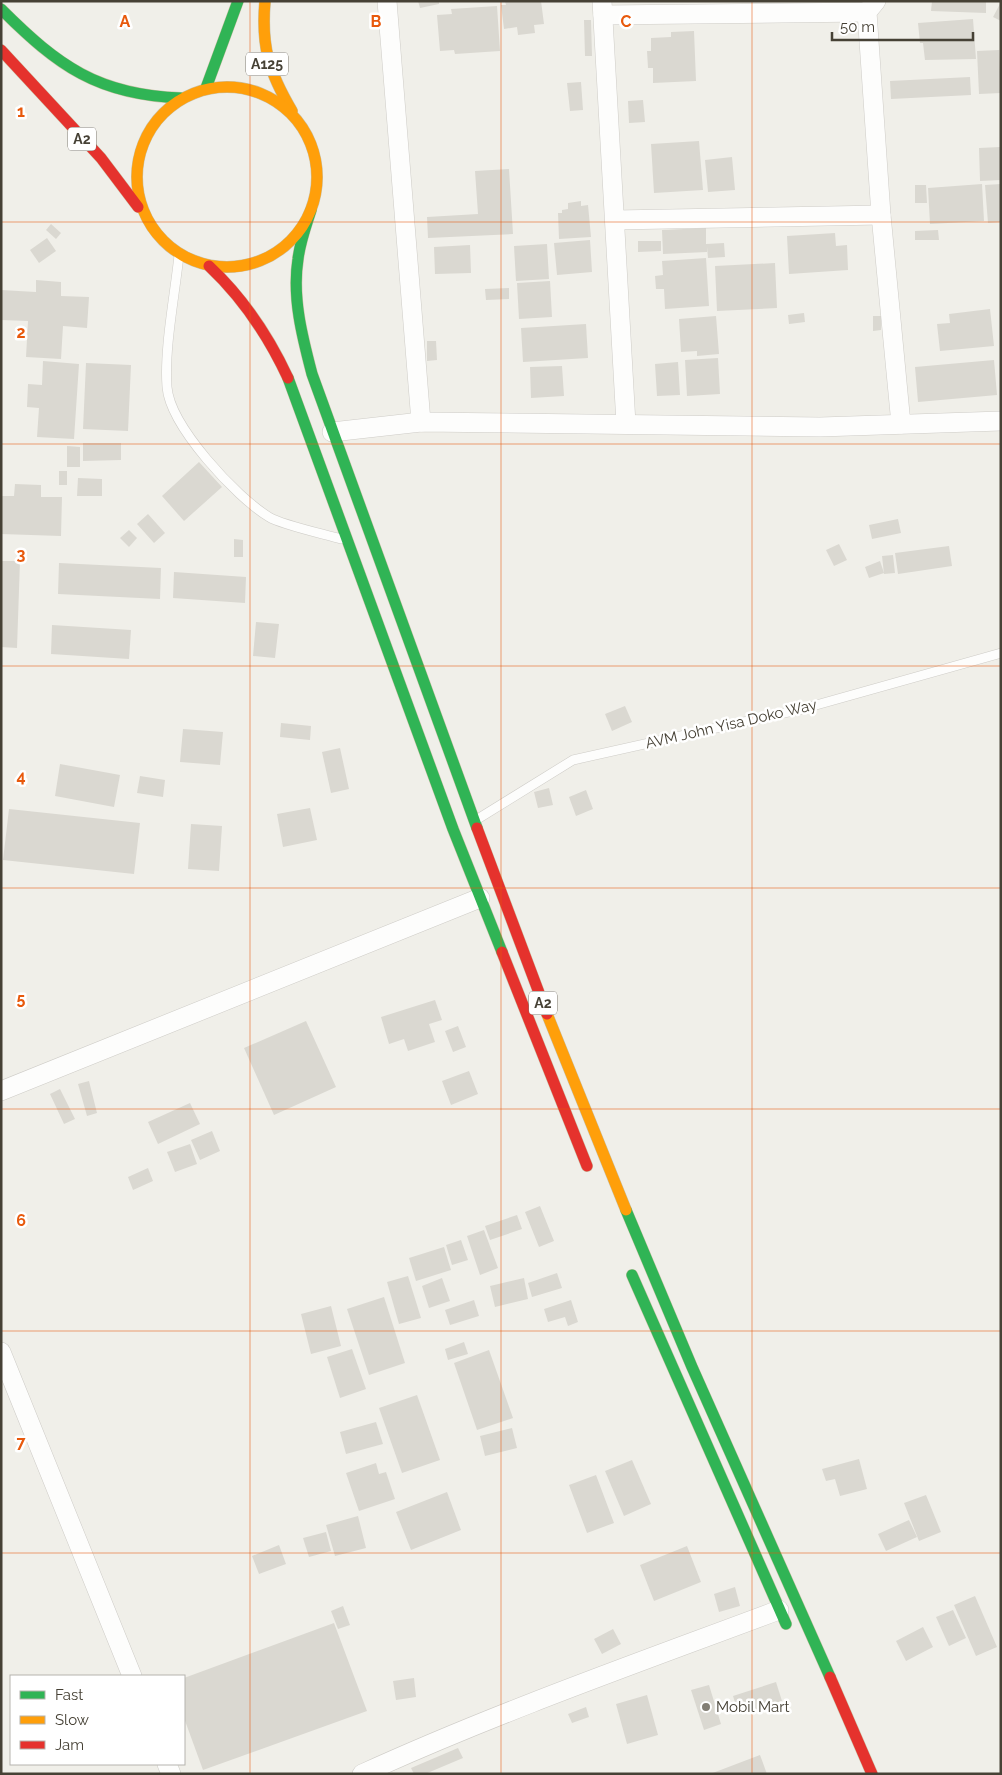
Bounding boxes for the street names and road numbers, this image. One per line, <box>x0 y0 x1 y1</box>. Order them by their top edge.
road number: A125 <box>246 52 288 76</box>
road number: A2 <box>68 128 96 150</box>
street label: AVM John Yisa Doko Way <box>643 695 819 753</box>
road number: A2 <box>529 991 557 1014</box>

